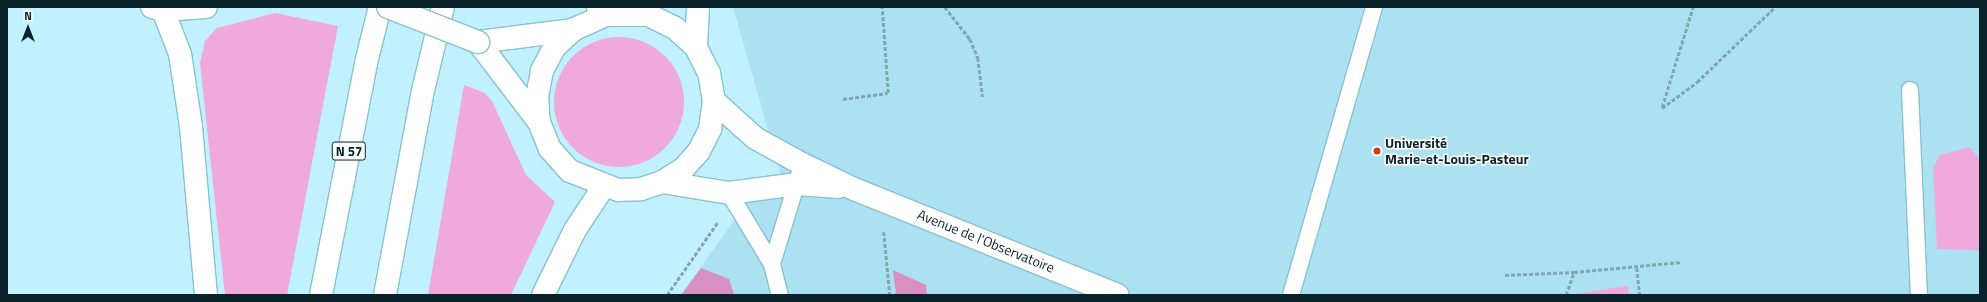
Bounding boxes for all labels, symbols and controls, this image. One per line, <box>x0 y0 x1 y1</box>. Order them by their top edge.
north arrow <box>8 8 48 48</box>
text: N <box>24 8 32 24</box>
place label: Université Marie-et-Louis-Pasteur <box>1385 135 1529 168</box>
road number: N 57 <box>331 140 367 162</box>
marker: Université Marie-et-Louis-Pasteur <box>1372 146 1382 156</box>
street label: Avenue de l'Observatoire <box>915 206 1057 276</box>

